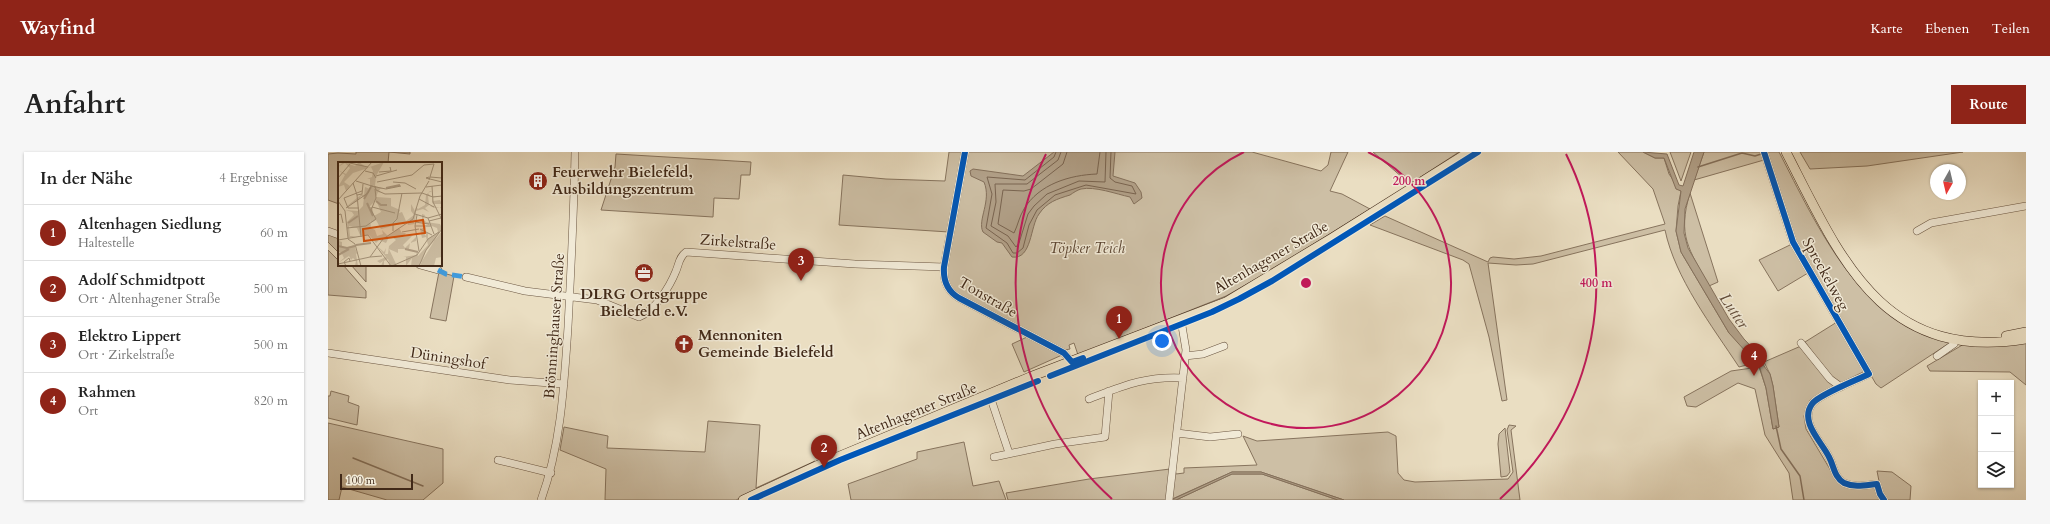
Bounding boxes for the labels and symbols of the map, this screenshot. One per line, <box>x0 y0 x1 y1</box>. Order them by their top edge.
inset map <box>338 162 442 266</box>
place label: Feuerwehr Bielefeld, Ausbildungszentrum <box>552 162 694 199</box>
north arrow <box>1930 164 1966 200</box>
building icon: Feuerwehr Bielefeld, Ausbildungszentrum <box>527 170 549 192</box>
text: 200 m <box>1393 173 1426 189</box>
street label: Altenhagener Straße <box>1210 216 1332 298</box>
street label: Zirkelstraße <box>699 229 777 255</box>
street label: Spreckelweg <box>1798 234 1855 315</box>
park label: Töpker Teich <box>1049 238 1126 258</box>
pin: 3 <box>788 248 814 281</box>
street label: Brönninghauser Straße <box>539 252 569 400</box>
office icon: DLRG Ortsgruppe Bielefeld e.V. <box>633 262 655 284</box>
street label: Tonstraße <box>955 272 1021 322</box>
text: 400 m <box>1580 275 1613 291</box>
centre of rings <box>1299 276 1313 290</box>
place label: DLRG Ortsgruppe Bielefeld e.V. <box>580 284 708 321</box>
water label: Lutter <box>1714 289 1754 334</box>
pin: 1 <box>1106 306 1132 339</box>
place label: Mennoniten Gemeinde Bielefeld <box>698 325 834 362</box>
your location <box>1152 331 1172 351</box>
church icon: Mennoniten Gemeinde Bielefeld <box>673 333 695 355</box>
street label: Düningshof <box>409 342 489 374</box>
pin: 4 <box>1741 343 1767 376</box>
street label: Altenhagener Straße <box>852 377 980 444</box>
pin: 2 <box>811 435 837 468</box>
scale bar <box>340 472 413 491</box>

